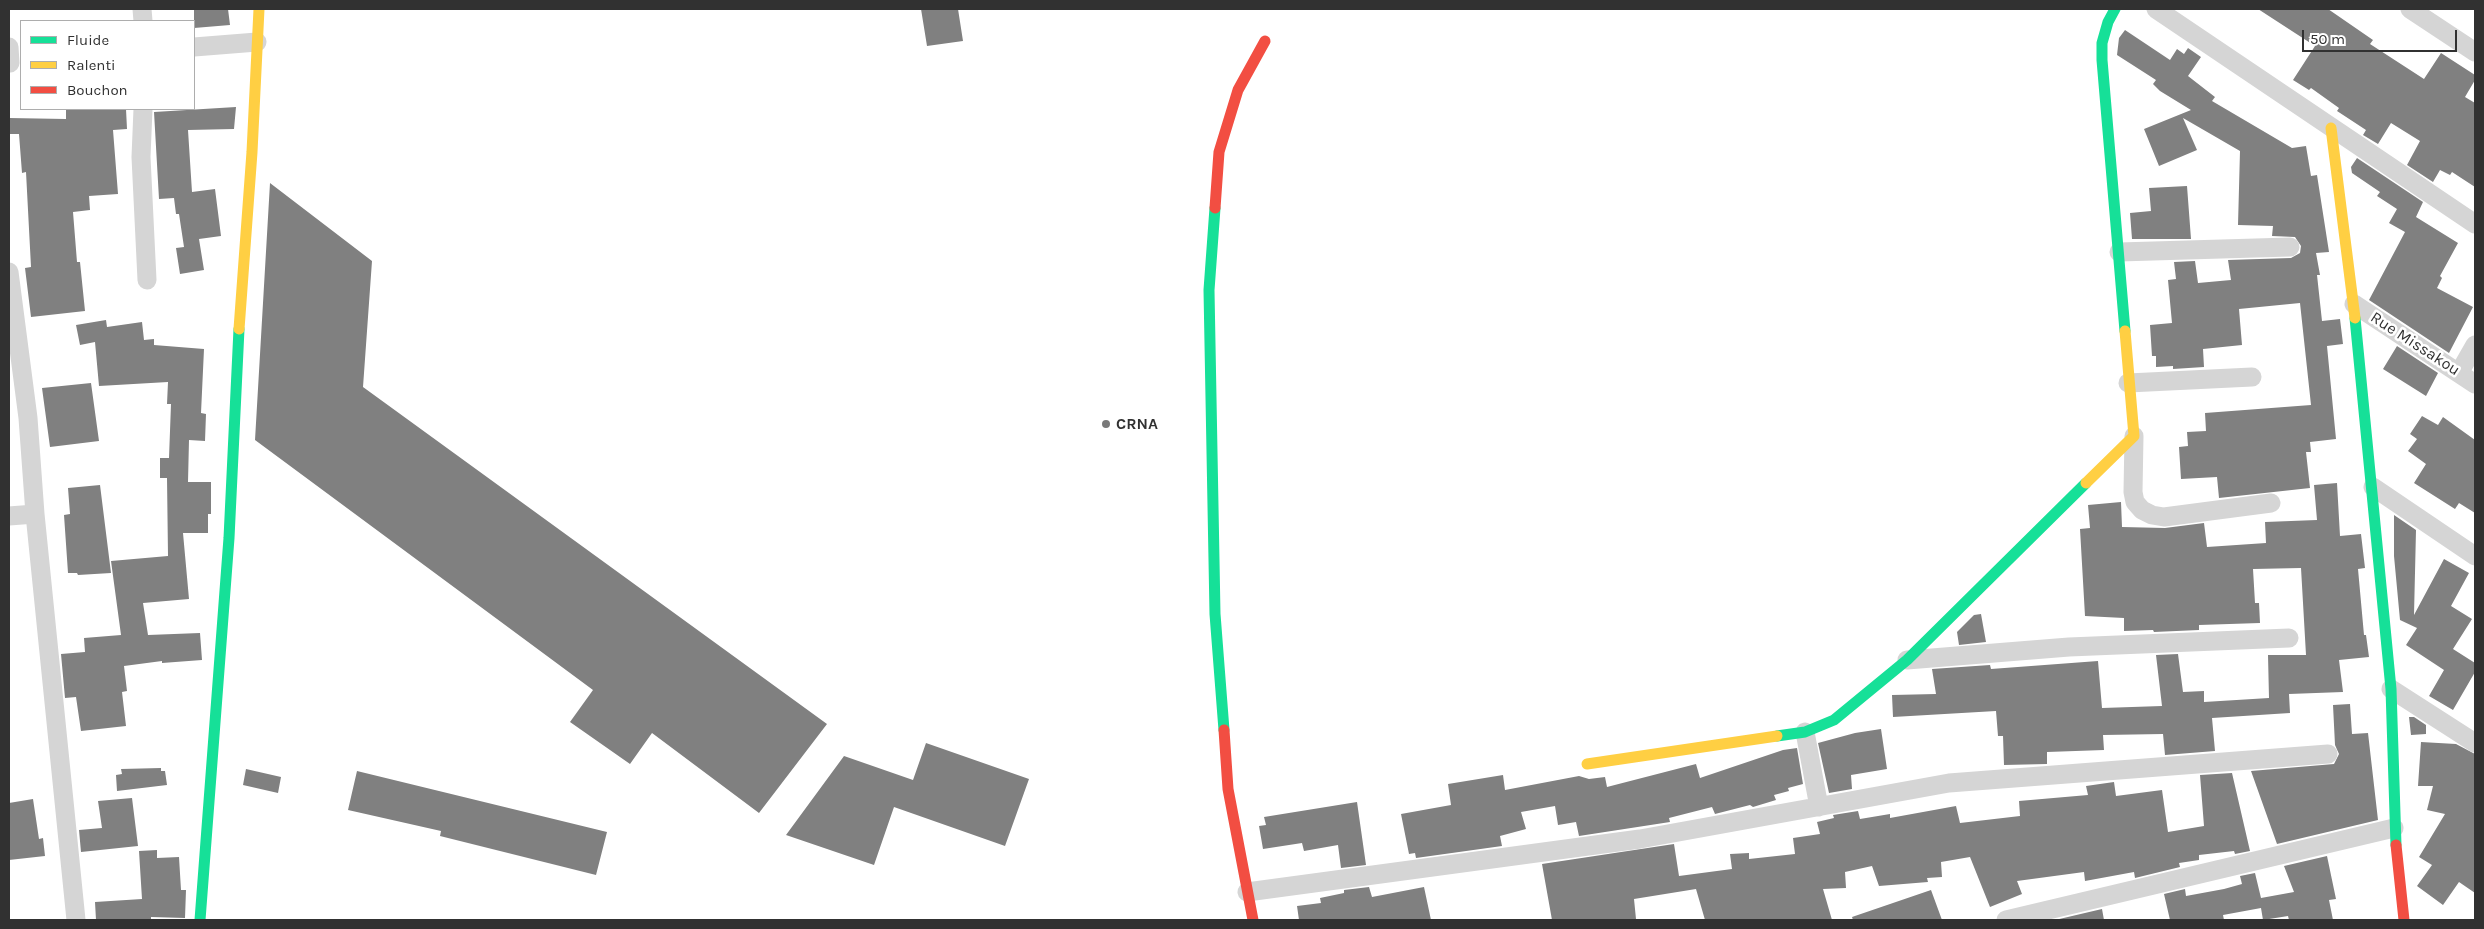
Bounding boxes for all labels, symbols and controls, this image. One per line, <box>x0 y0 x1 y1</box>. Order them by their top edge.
legend <box>20 20 195 110</box>
scale bar <box>2304 20 2459 52</box>
text: 50 m <box>2310 30 2345 48</box>
text: Fluide <box>67 31 109 49</box>
text: Ralenti <box>67 56 116 74</box>
text: Bouchon <box>67 81 128 99</box>
street label: Rue Missakou <box>2367 308 2463 380</box>
place label: CRNA <box>1116 414 1158 434</box>
marker: CRNA <box>1100 418 1112 430</box>

